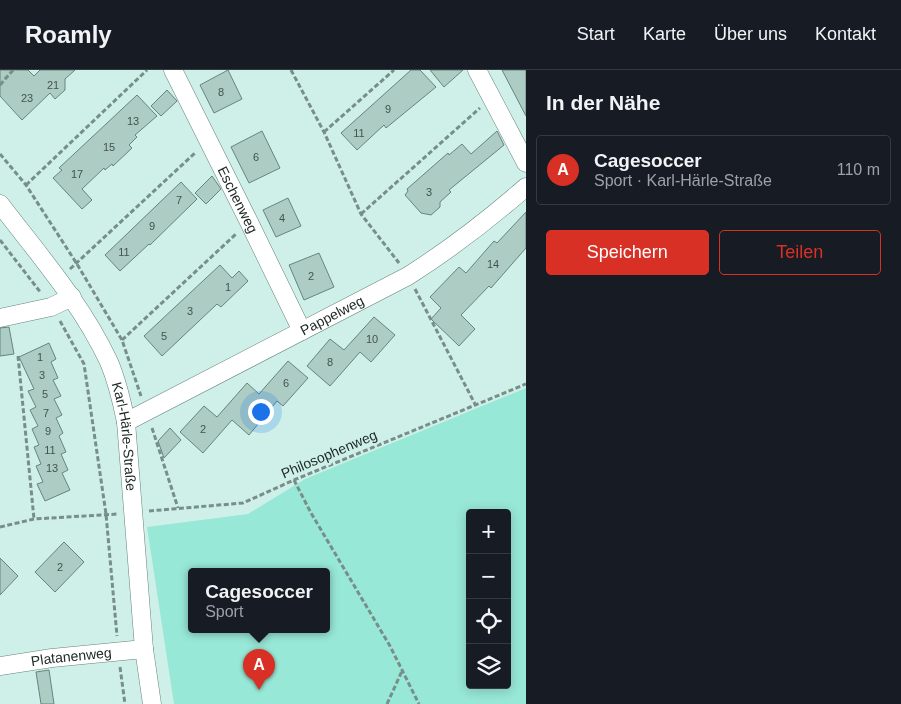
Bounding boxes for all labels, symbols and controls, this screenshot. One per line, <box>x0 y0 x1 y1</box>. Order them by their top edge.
text: Roamly <box>25 21 112 48</box>
text: Start <box>577 24 615 44</box>
text: Karte <box>643 24 686 44</box>
text: Über uns <box>714 24 787 44</box>
text: Kontakt <box>815 24 876 44</box>
house number: 21 <box>47 79 59 91</box>
house number: 8 <box>218 86 224 98</box>
text: In der Nähe <box>546 91 660 114</box>
house number: 23 <box>21 92 33 104</box>
house number: 9 <box>385 103 391 115</box>
house number: 13 <box>127 115 139 127</box>
house number: 11 <box>353 127 365 139</box>
house number: 15 <box>103 141 115 153</box>
text: Cagesoccer <box>594 150 702 171</box>
house number: 6 <box>253 151 259 163</box>
text: A <box>557 161 569 178</box>
text: 110 m <box>837 161 880 178</box>
street label: Eschenweg <box>214 164 261 236</box>
house number: 17 <box>71 168 83 180</box>
text: Sport · Karl-Härle-Straße <box>594 172 772 189</box>
house number: 3 <box>426 186 432 198</box>
house number: 7 <box>176 194 182 206</box>
house number: 4 <box>279 212 285 224</box>
house number: 9 <box>149 220 155 232</box>
button: Speichern <box>546 230 709 275</box>
button: Teilen <box>719 230 881 275</box>
house number: 11 <box>118 246 130 258</box>
house number: 14 <box>487 258 499 270</box>
house number: 2 <box>308 270 314 282</box>
house number: 1 <box>225 281 231 293</box>
street label: Pappelweg <box>298 292 367 338</box>
house number: 3 <box>187 305 193 317</box>
house number: 5 <box>161 330 167 342</box>
house number: 10 <box>366 333 378 345</box>
house number: 1 <box>37 351 43 363</box>
house number: 8 <box>327 356 333 368</box>
house number: 3 <box>39 369 45 381</box>
house number: 6 <box>283 377 289 389</box>
street label: Karl-Härle-Straße <box>109 380 139 492</box>
house number: 5 <box>42 388 48 400</box>
your location <box>248 399 274 425</box>
house number: 7 <box>43 407 49 419</box>
house number: 2 <box>200 423 206 435</box>
house number: 9 <box>45 425 51 437</box>
street label: Philosophenweg <box>279 427 379 481</box>
house number: 11 <box>44 444 56 456</box>
house number: 13 <box>46 462 58 474</box>
map controls <box>466 509 511 689</box>
button: + <box>466 509 511 554</box>
button: − <box>466 554 511 599</box>
house number: 2 <box>57 561 63 573</box>
popup <box>188 568 330 633</box>
text: Cagesoccer <box>205 581 313 602</box>
button: locate <box>466 599 511 644</box>
text: Sport <box>205 603 243 620</box>
street label: Platanenweg <box>30 644 112 669</box>
button: layers <box>466 644 511 689</box>
pin: A <box>243 649 275 690</box>

